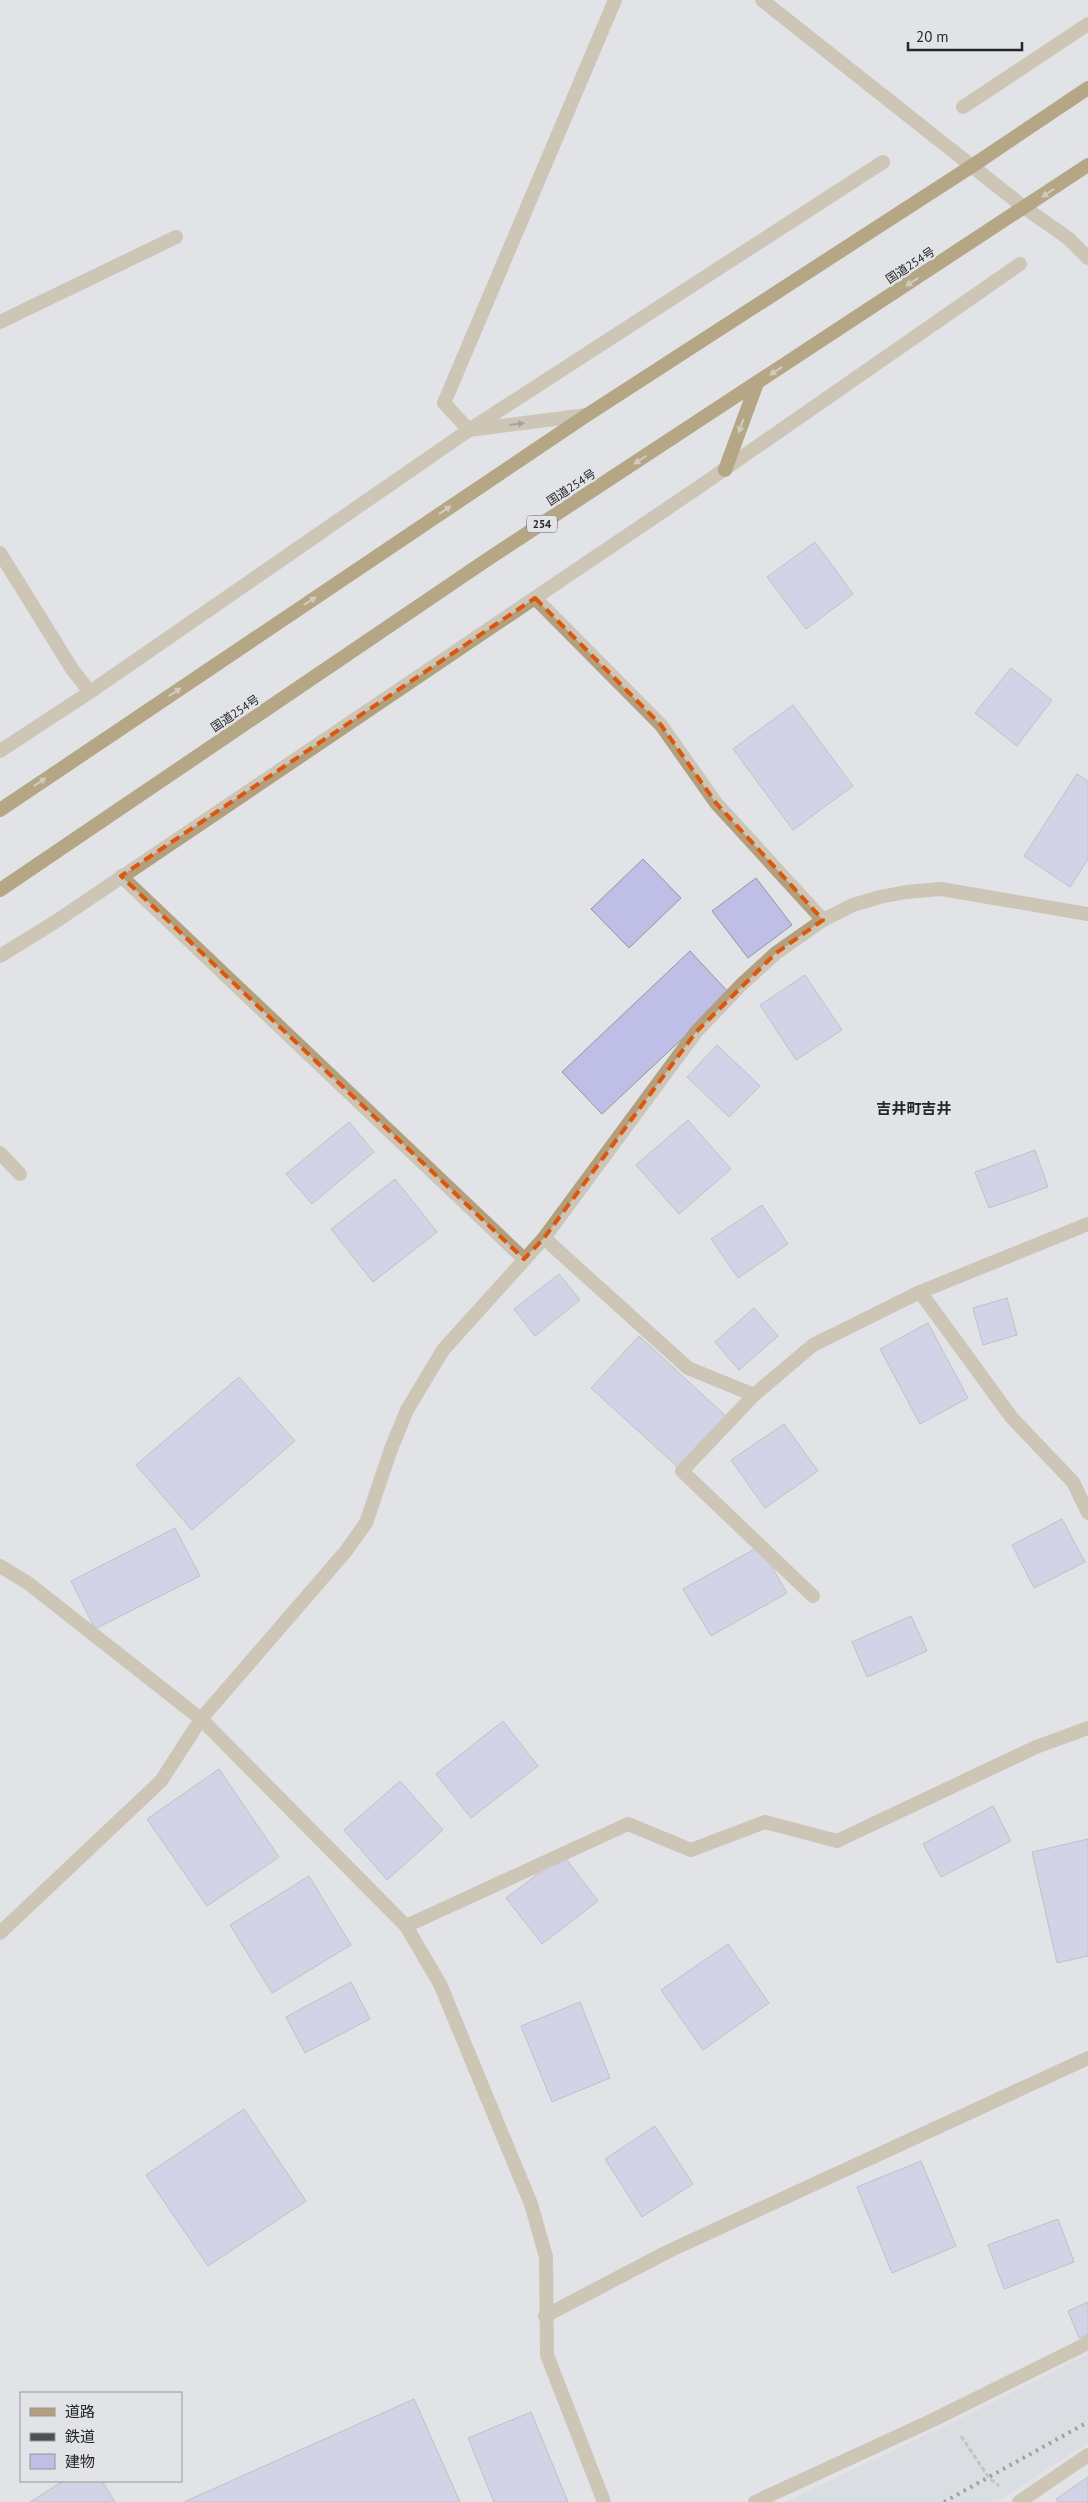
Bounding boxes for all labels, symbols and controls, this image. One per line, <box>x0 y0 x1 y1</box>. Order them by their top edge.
scale bar <box>908 20 1022 52</box>
text: 20 m <box>916 27 949 46</box>
one-way arrow <box>1041 188 1055 198</box>
street label: 国道254号 <box>883 244 937 286</box>
one-way arrow <box>905 277 919 287</box>
one-way arrow <box>769 366 783 376</box>
one-way arrow <box>737 419 744 434</box>
one-way arrow <box>509 420 525 428</box>
one-way arrow <box>633 455 647 465</box>
street label: 国道254号 <box>544 466 598 508</box>
one-way arrow <box>438 506 452 515</box>
road number: 254 <box>527 516 557 532</box>
one-way arrow <box>303 596 317 606</box>
one-way arrow <box>169 687 182 697</box>
street label: 国道254号 <box>208 691 262 735</box>
one-way arrow <box>34 778 47 787</box>
district label: 吉井町吉井 <box>876 1099 952 1118</box>
legend <box>20 2392 182 2482</box>
text: 道路 <box>65 2402 95 2421</box>
text: 鉄道 <box>65 2427 95 2446</box>
text: 建物 <box>65 2452 95 2471</box>

